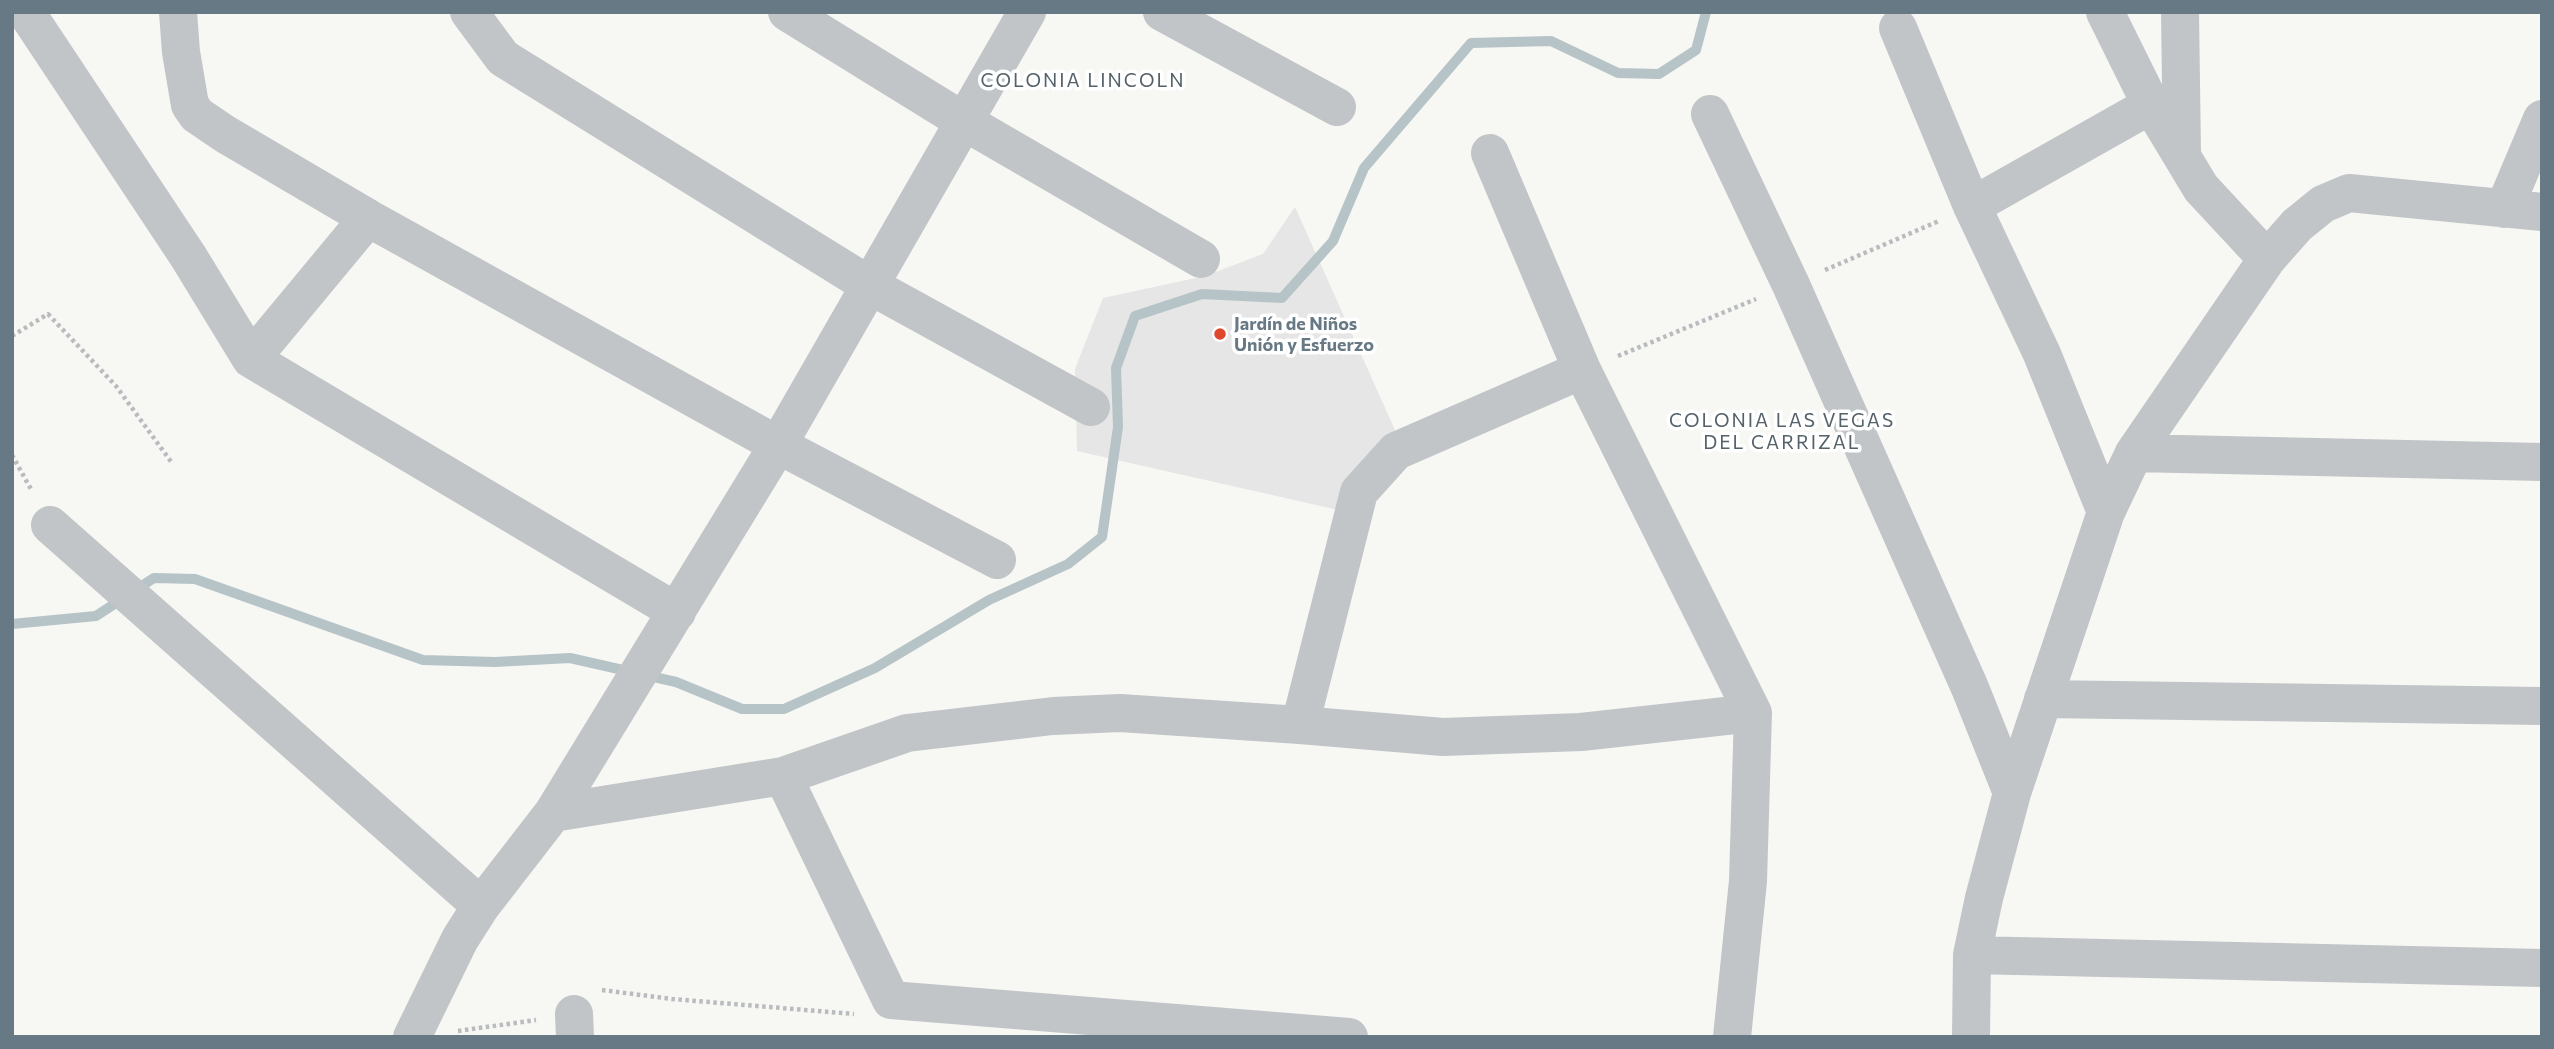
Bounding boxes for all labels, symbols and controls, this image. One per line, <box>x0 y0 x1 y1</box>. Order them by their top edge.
district label: COLONIA LINCOLN <box>982 70 1184 92</box>
place label: Jardín de Niños Unión y Esfuerzo <box>1234 313 1374 356</box>
marker: Jardín de Niños Unión y Esfuerzo <box>1212 326 1228 342</box>
district label: COLONIA LAS VEGAS DEL CARRIZAL <box>1671 410 1893 454</box>

